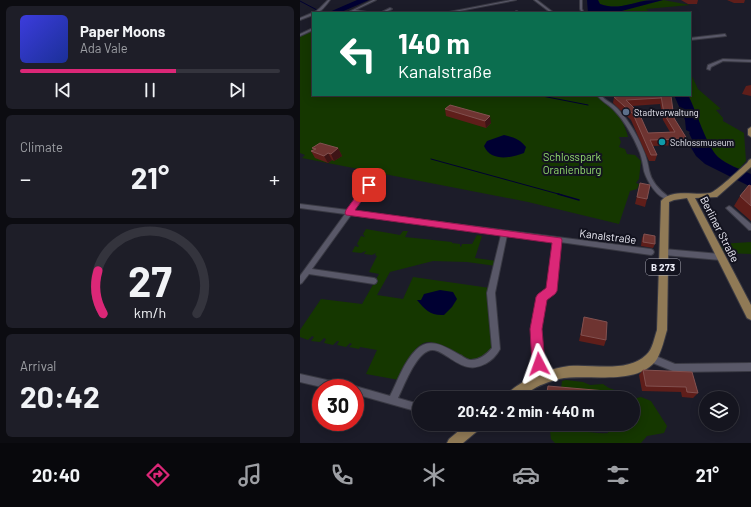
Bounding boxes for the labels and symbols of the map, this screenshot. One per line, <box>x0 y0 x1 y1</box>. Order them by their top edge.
marker: Stadtverwaltung <box>621 107 631 117</box>
place label: Stadtverwaltung <box>634 107 699 118</box>
marker: Schlossmuseum <box>657 137 667 147</box>
place label: Schlossmuseum <box>670 137 734 148</box>
park label: Schlosspark Oranienburg <box>543 150 602 176</box>
pin <box>352 168 386 202</box>
street label: Berliner Straße <box>698 194 742 264</box>
street label: Kanalstraße <box>579 226 637 246</box>
road number: B 273 <box>646 259 680 275</box>
position arrow <box>518 343 560 385</box>
speed limit sign: 30 <box>312 379 364 431</box>

